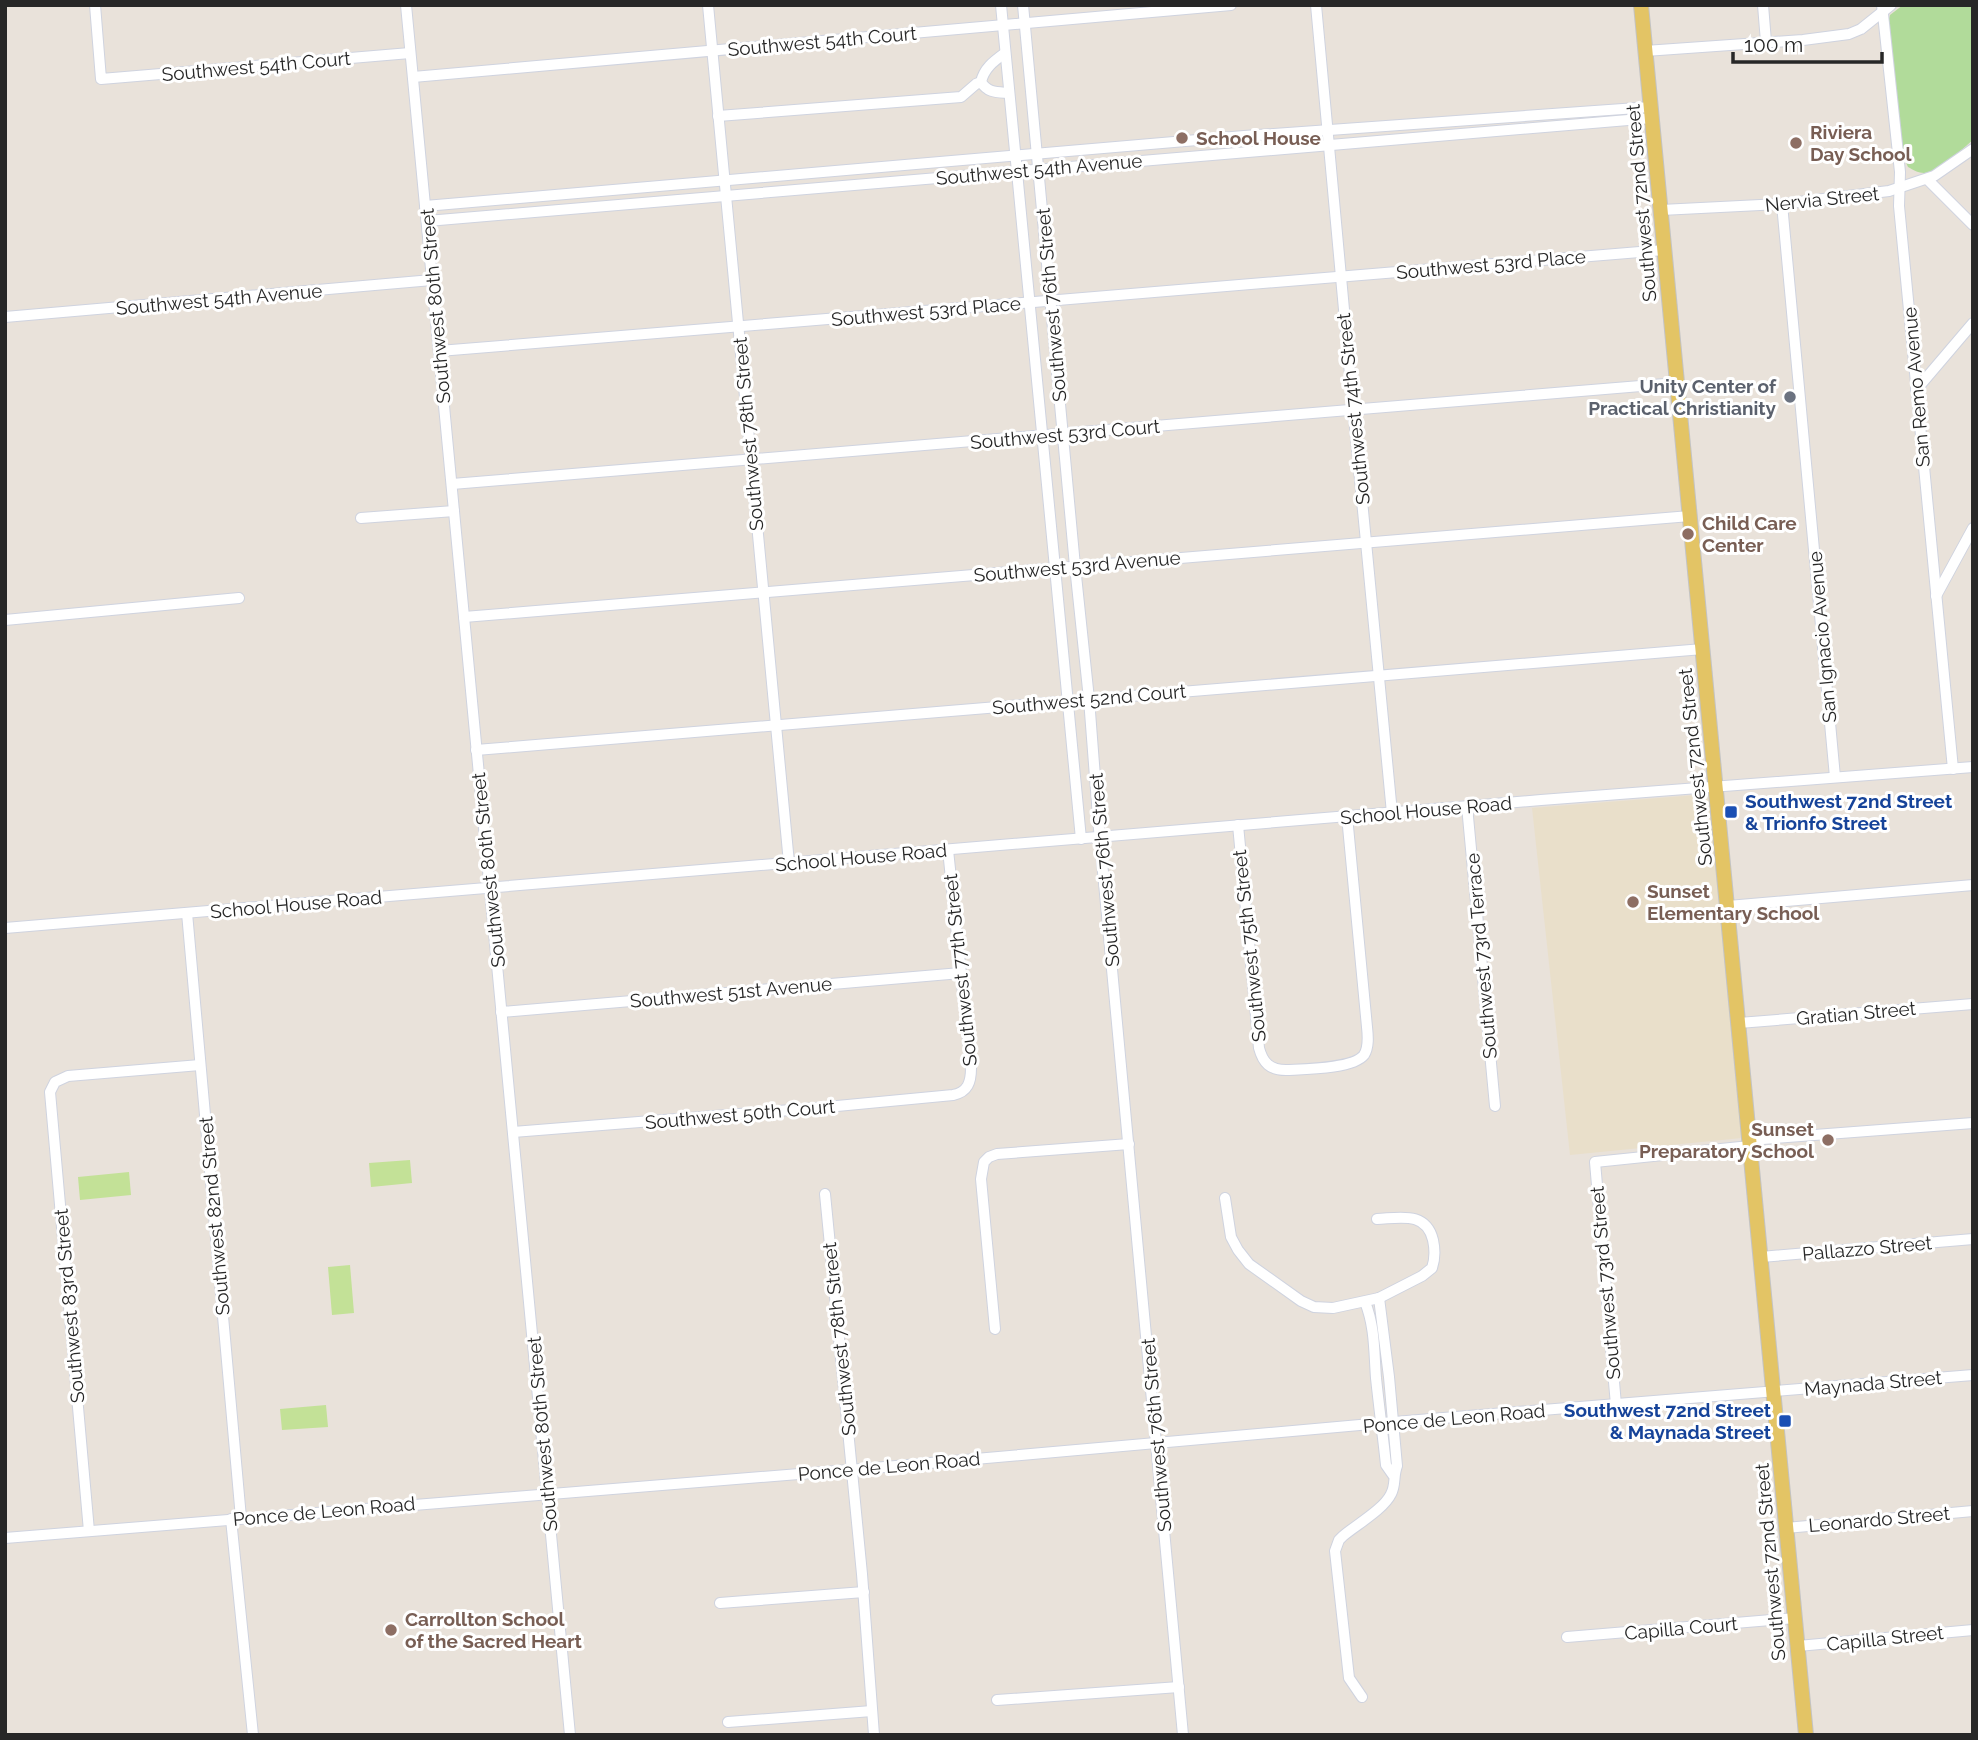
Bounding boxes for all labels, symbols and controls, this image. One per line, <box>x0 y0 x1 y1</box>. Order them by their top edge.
scale bar <box>1733 21 1882 65</box>
street label: Southwest 54th Court <box>727 22 918 60</box>
text: 100 m <box>1744 32 1803 57</box>
street label: Southwest 54th Court <box>161 47 352 85</box>
street label: Southwest 72nd Street <box>1621 103 1661 303</box>
place label: Riviera Day School <box>1810 121 1912 165</box>
place label: School House <box>1196 127 1321 149</box>
marker: School House <box>1174 130 1190 146</box>
marker: Riviera Day School <box>1788 135 1804 151</box>
street label: Southwest 54th Avenue <box>935 149 1143 189</box>
street label: Nervia Street <box>1764 182 1881 216</box>
street label: Southwest 80th Street <box>415 207 454 405</box>
street label: Southwest 76th Street <box>1032 207 1070 403</box>
street label: Southwest 53rd Place <box>1395 245 1587 283</box>
street label: Southwest 54th Avenue <box>115 279 323 319</box>
street label: Southwest 53rd Place <box>830 292 1022 330</box>
street label: San Remo Avenue <box>1898 306 1934 468</box>
street label: Southwest 74th Street <box>1332 311 1374 506</box>
street label: Southwest 78th Street <box>729 336 767 532</box>
place label: Unity Center of Practical Christianity <box>1588 375 1777 419</box>
marker: Unity Center of Practical Christianity <box>1782 389 1798 405</box>
street label: Southwest 53rd Court <box>969 415 1161 453</box>
place label: Child Care Center <box>1702 512 1797 556</box>
marker: Child Care Center <box>1680 526 1696 542</box>
street label: Southwest 53rd Avenue <box>973 546 1181 586</box>
street label: San Ignacio Avenue <box>1804 550 1840 724</box>
street label: Southwest 72nd Street <box>1674 667 1716 867</box>
street label: Southwest 52nd Court <box>991 680 1188 718</box>
street label: Southwest 80th Street <box>467 771 509 969</box>
street label: Southwest 76th Street <box>1085 772 1123 968</box>
place label: Southwest 72nd Street & Trionfo Street <box>1745 790 1953 834</box>
street label: School House Road <box>1339 792 1513 828</box>
marker: Southwest 72nd Street & Trionfo Street <box>1723 804 1739 820</box>
street label: School House Road <box>774 839 948 875</box>
street label: Southwest 75th Street <box>1228 848 1270 1043</box>
street label: Southwest 73rd Terrace <box>1461 852 1501 1060</box>
street label: Southwest 77th Street <box>939 872 981 1067</box>
place label: Sunset Elementary School <box>1647 880 1820 924</box>
street label: School House Road <box>209 886 383 922</box>
marker: Sunset Elementary School <box>1625 894 1641 910</box>
street label: Southwest 51st Avenue <box>629 972 833 1012</box>
street label: Gratian Street <box>1795 997 1917 1029</box>
street label: Southwest 50th Court <box>644 1095 837 1133</box>
street label: Southwest 82nd Street <box>194 1115 234 1316</box>
place label: Sunset Preparatory School <box>1639 1118 1815 1162</box>
marker: Sunset Preparatory School <box>1820 1132 1836 1148</box>
street label: Southwest 73rd Street <box>1586 1185 1624 1381</box>
street label: Southwest 83rd Street <box>49 1207 88 1404</box>
street label: Pallazzo Street <box>1801 1231 1933 1265</box>
street label: Southwest 78th Street <box>818 1241 860 1437</box>
street label: Southwest 80th Street <box>522 1335 561 1533</box>
street label: Southwest 76th Street <box>1137 1337 1175 1533</box>
street label: Maynada Street <box>1803 1366 1943 1400</box>
street label: Ponce de Leon Road <box>1362 1399 1546 1437</box>
place label: Southwest 72nd Street & Maynada Street <box>1564 1399 1772 1443</box>
marker: Southwest 72nd Street & Maynada Street <box>1777 1413 1793 1429</box>
street label: Ponce de Leon Road <box>797 1447 981 1485</box>
street label: Southwest 72nd Street <box>1750 1462 1790 1662</box>
street label: Ponce de Leon Road <box>232 1492 416 1530</box>
street label: Leonardo Street <box>1807 1502 1951 1536</box>
place label: Carrollton School of the Sacred Heart <box>405 1608 583 1652</box>
street label: Capilla Court <box>1624 1612 1739 1644</box>
street label: Capilla Street <box>1825 1621 1945 1655</box>
marker: Carrollton School of the Sacred Heart <box>383 1622 399 1638</box>

